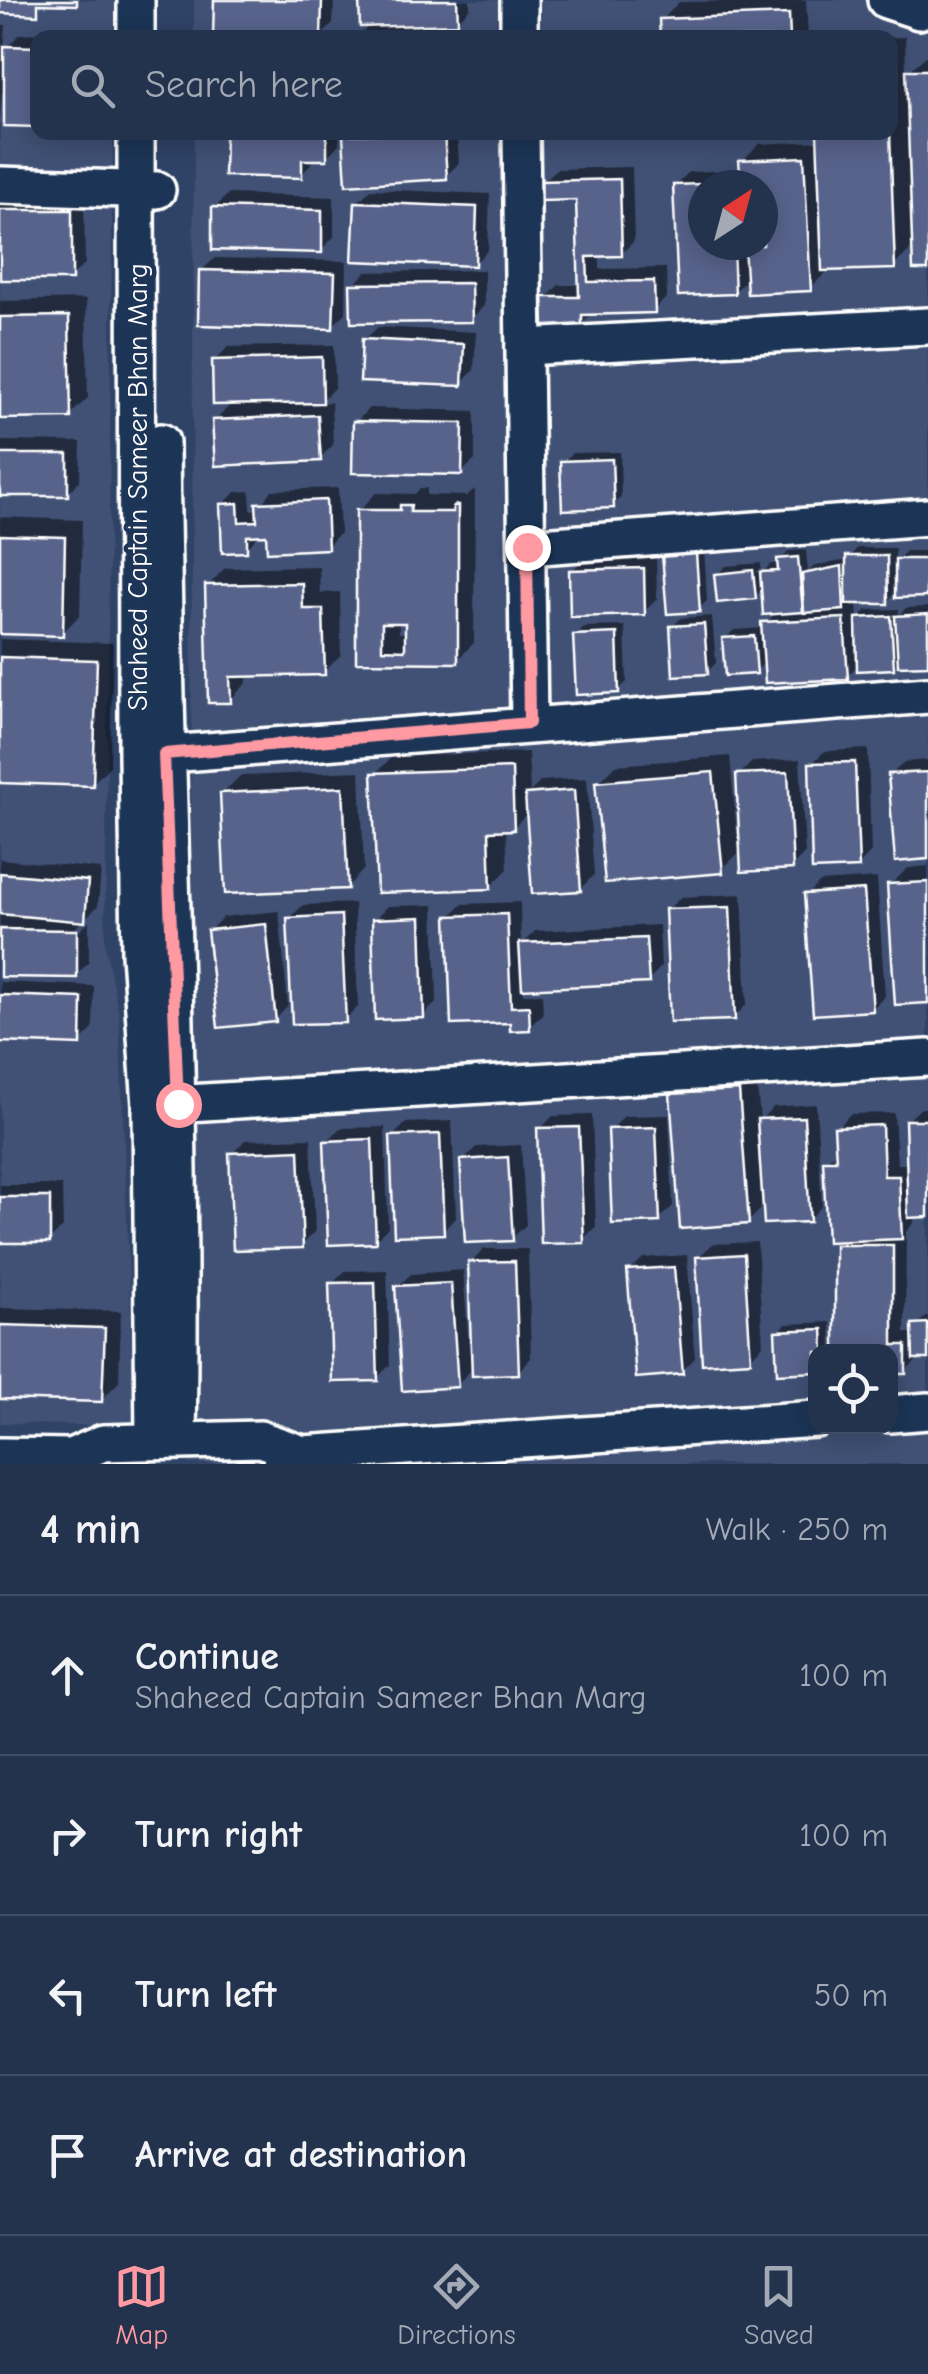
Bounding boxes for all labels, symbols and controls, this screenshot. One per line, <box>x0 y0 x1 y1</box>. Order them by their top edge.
search box <box>30 30 898 140</box>
icon: search <box>65 58 120 113</box>
text: Search here <box>145 63 343 107</box>
north arrow <box>688 170 778 260</box>
street label: Shaheed Captain Sameer Bhan Marg <box>122 263 154 711</box>
route end <box>505 525 551 571</box>
route start <box>156 1082 202 1128</box>
map controls <box>808 1344 898 1434</box>
button: locate <box>808 1344 898 1434</box>
text: 4 min <box>40 1505 141 1554</box>
text: Walk · 250 m <box>706 1511 888 1548</box>
text: Continue <box>135 1635 279 1679</box>
icon: ahead <box>40 1648 95 1703</box>
text: 100 m <box>799 1657 888 1694</box>
text: Shaheed Captain Sameer Bhan Marg <box>135 1679 646 1716</box>
icon: right <box>40 1808 95 1863</box>
text: Turn right <box>135 1813 302 1857</box>
text: 100 m <box>799 1817 888 1854</box>
icon: left <box>40 1968 95 2023</box>
text: Turn left <box>135 1973 276 2017</box>
text: 50 m <box>814 1977 888 2014</box>
icon: arrive <box>40 2128 95 2183</box>
text: Arrive at destination <box>135 2133 467 2177</box>
tab: Map <box>114 2259 169 2351</box>
tab: Directions <box>397 2259 516 2351</box>
tab: Saved <box>744 2259 814 2351</box>

